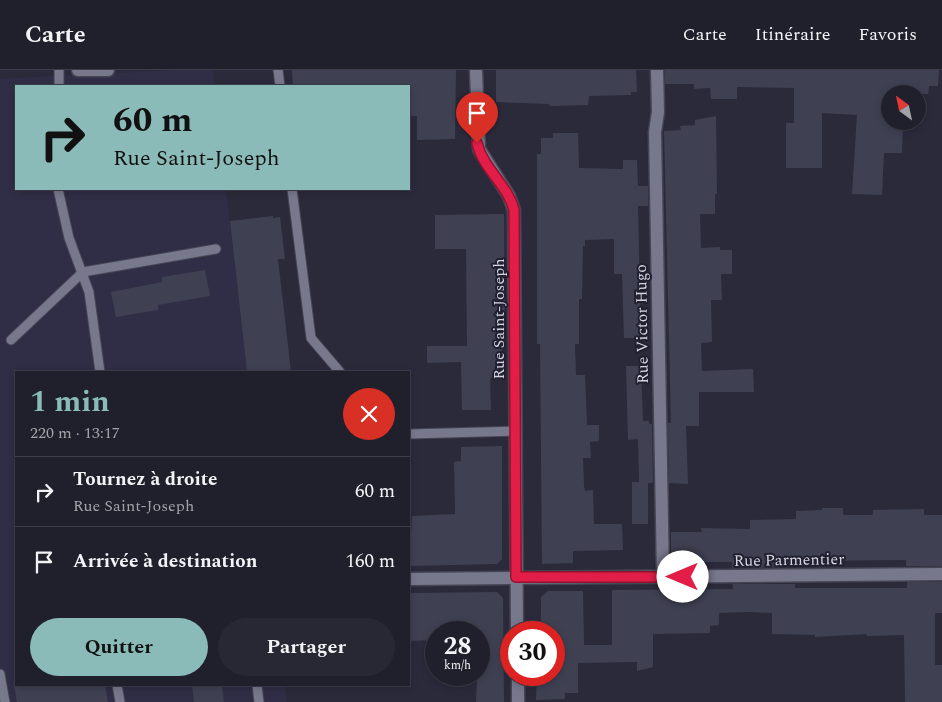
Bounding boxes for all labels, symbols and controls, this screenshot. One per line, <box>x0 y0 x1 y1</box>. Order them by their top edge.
text: Carte <box>25 17 86 53</box>
text: Carte <box>683 21 727 48</box>
text: Itinéraire <box>755 21 831 48</box>
text: Favoris <box>859 21 917 48</box>
north arrow <box>881 85 926 130</box>
map controls <box>881 85 926 130</box>
pin <box>456 92 498 143</box>
text: 60 m <box>113 94 193 147</box>
icon: arrive <box>463 99 491 127</box>
icon: right <box>30 105 95 170</box>
text: Rue Saint-Joseph <box>113 142 280 175</box>
street label: Rue Saint-Joseph <box>487 258 511 380</box>
street label: Rue Victor Hugo <box>629 264 655 384</box>
text: 1 min <box>30 379 110 425</box>
button: close <box>343 388 395 440</box>
text: 220 m · 13:17 <box>30 421 120 445</box>
text: Tournez à droite <box>73 465 217 494</box>
text: 60 m <box>355 477 395 506</box>
icon: right <box>30 478 58 506</box>
text: Rue Saint-Joseph <box>73 494 194 518</box>
text: Arrivée à destination <box>73 547 257 576</box>
text: 160 m <box>345 547 395 576</box>
street label: Rue Parmentier <box>733 547 845 573</box>
icon: arrive <box>30 548 58 576</box>
position arrow <box>656 550 708 602</box>
button: Quitter <box>30 618 208 676</box>
button: Partager <box>218 618 395 676</box>
speed limit sign: 30 <box>500 621 565 686</box>
text: 28 <box>443 628 472 666</box>
text: km/h <box>444 656 471 675</box>

